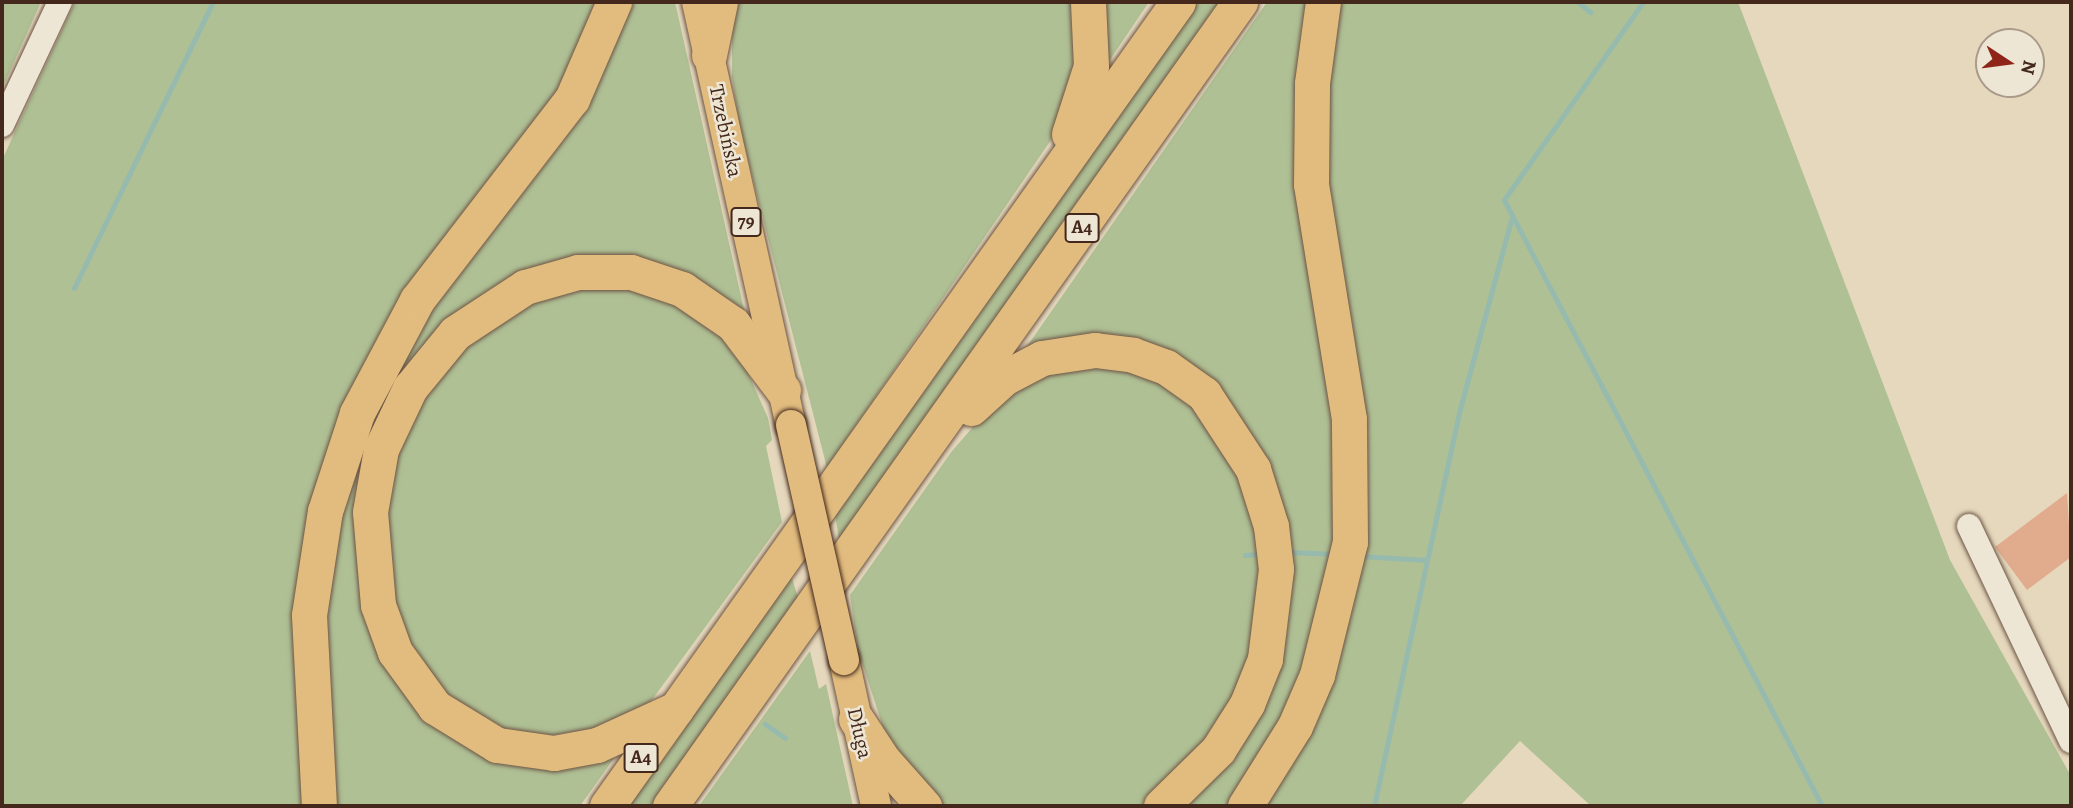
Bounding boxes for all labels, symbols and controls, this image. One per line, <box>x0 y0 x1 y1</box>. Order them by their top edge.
north arrow <box>1975 28 2045 98</box>
text: N <box>2014 58 2043 77</box>
street label: Trzebińska <box>704 82 748 180</box>
road number: 79 <box>730 206 762 238</box>
road number: A4 <box>1064 212 1100 244</box>
street label: Długa <box>842 705 878 761</box>
road number: A4 <box>624 743 658 774</box>

